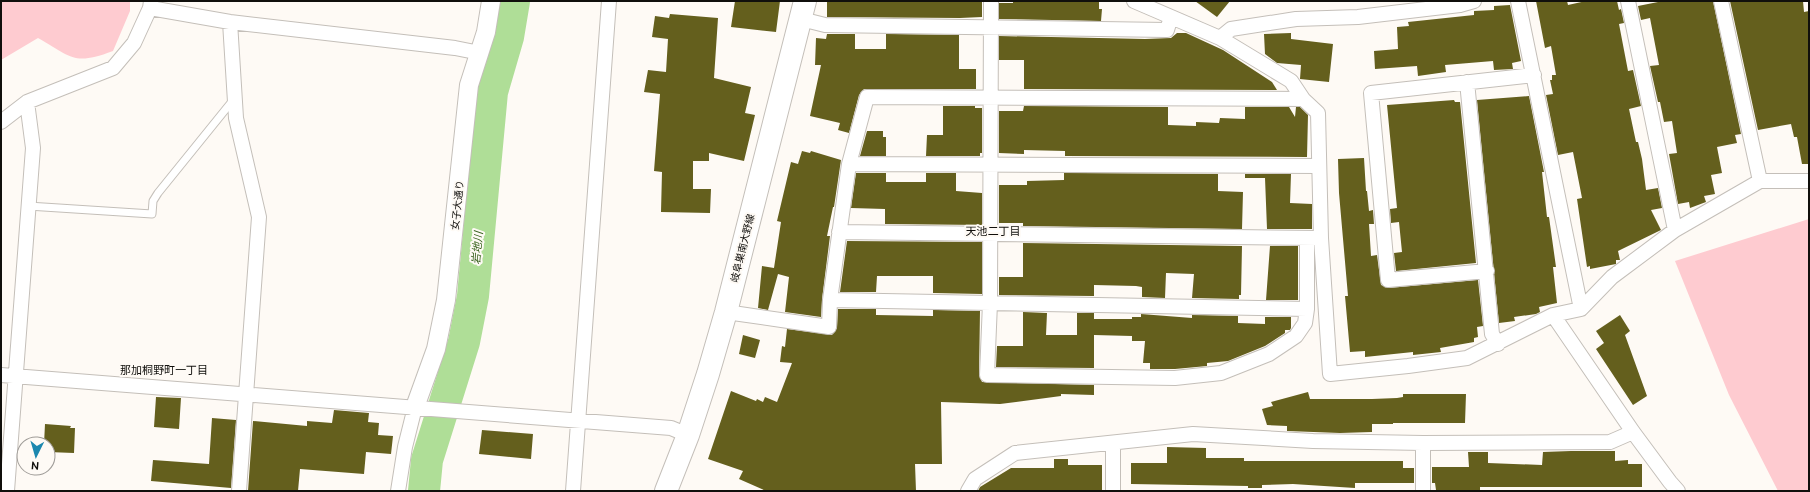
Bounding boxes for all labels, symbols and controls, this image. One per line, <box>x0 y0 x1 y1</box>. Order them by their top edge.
street label: 女子大通り <box>449 180 466 230</box>
street label: 岐阜巣南大野線 <box>729 213 756 283</box>
district label: 天池二丁目 <box>966 225 1021 237</box>
water label: 岩地川 <box>470 230 485 265</box>
district label: 那加桐野町一丁目 <box>120 364 208 376</box>
north arrow <box>16 436 56 476</box>
text: N <box>31 460 40 472</box>

